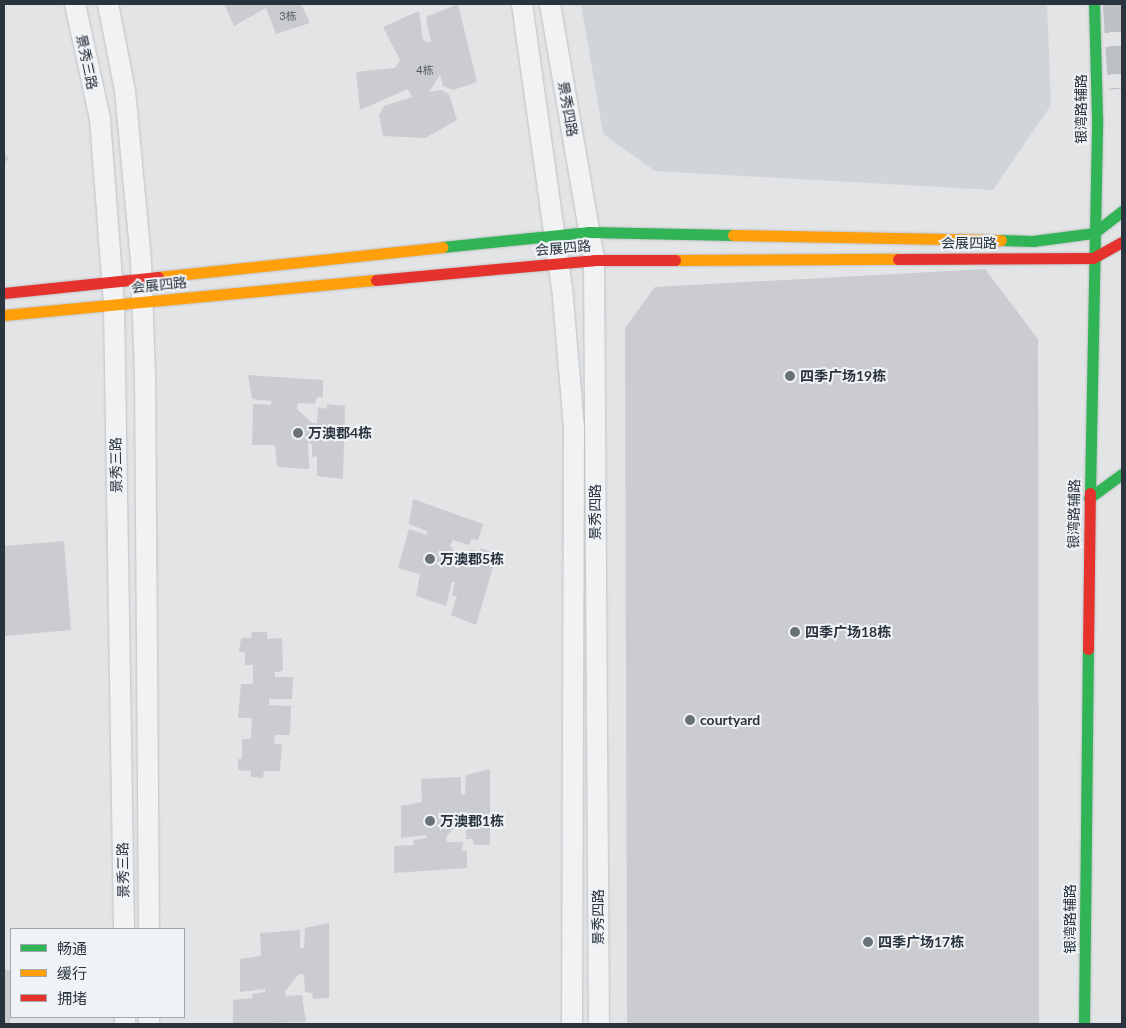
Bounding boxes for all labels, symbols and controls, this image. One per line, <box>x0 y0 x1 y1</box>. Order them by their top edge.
house number: 3栋 <box>279 9 297 23</box>
street label: 景秀三路 <box>73 33 101 91</box>
house number: 4栋 <box>416 63 434 77</box>
street label: 银湾路辅路 <box>1073 74 1089 144</box>
street label: 景秀四路 <box>555 80 581 138</box>
street label: 会展四路 <box>941 235 997 251</box>
street label: 会展四路 <box>534 237 592 259</box>
street label: 会展四路 <box>130 274 188 296</box>
place label: 四季广场19栋 <box>800 368 886 384</box>
marker: 四季广场19栋 <box>784 370 796 382</box>
place label: 万澳郡4栋 <box>308 425 372 441</box>
marker: 万澳郡4栋 <box>292 427 304 439</box>
street label: 景秀三路 <box>107 437 125 493</box>
street label: 银湾路辅路 <box>1065 479 1083 549</box>
street label: 景秀四路 <box>587 484 603 540</box>
place label: 万澳郡5栋 <box>440 551 504 567</box>
marker: 万澳郡5栋 <box>424 553 436 565</box>
place label: 四季广场18栋 <box>805 624 891 640</box>
marker: 四季广场18栋 <box>789 626 801 638</box>
place label: courtyard <box>700 712 760 728</box>
marker: courtyard <box>684 714 696 726</box>
place label: 万澳郡1栋 <box>440 813 504 829</box>
marker: 万澳郡1栋 <box>424 815 436 827</box>
street label: 景秀三路 <box>114 842 132 898</box>
street label: 银湾路辅路 <box>1062 884 1078 954</box>
street label: 景秀四路 <box>590 889 606 945</box>
legend <box>10 928 185 1018</box>
place label: 四季广场17栋 <box>878 934 964 950</box>
marker: 四季广场17栋 <box>862 936 874 948</box>
text: 畅通 <box>57 939 87 957</box>
text: 缓行 <box>57 964 87 982</box>
text: 拥堵 <box>57 989 87 1007</box>

